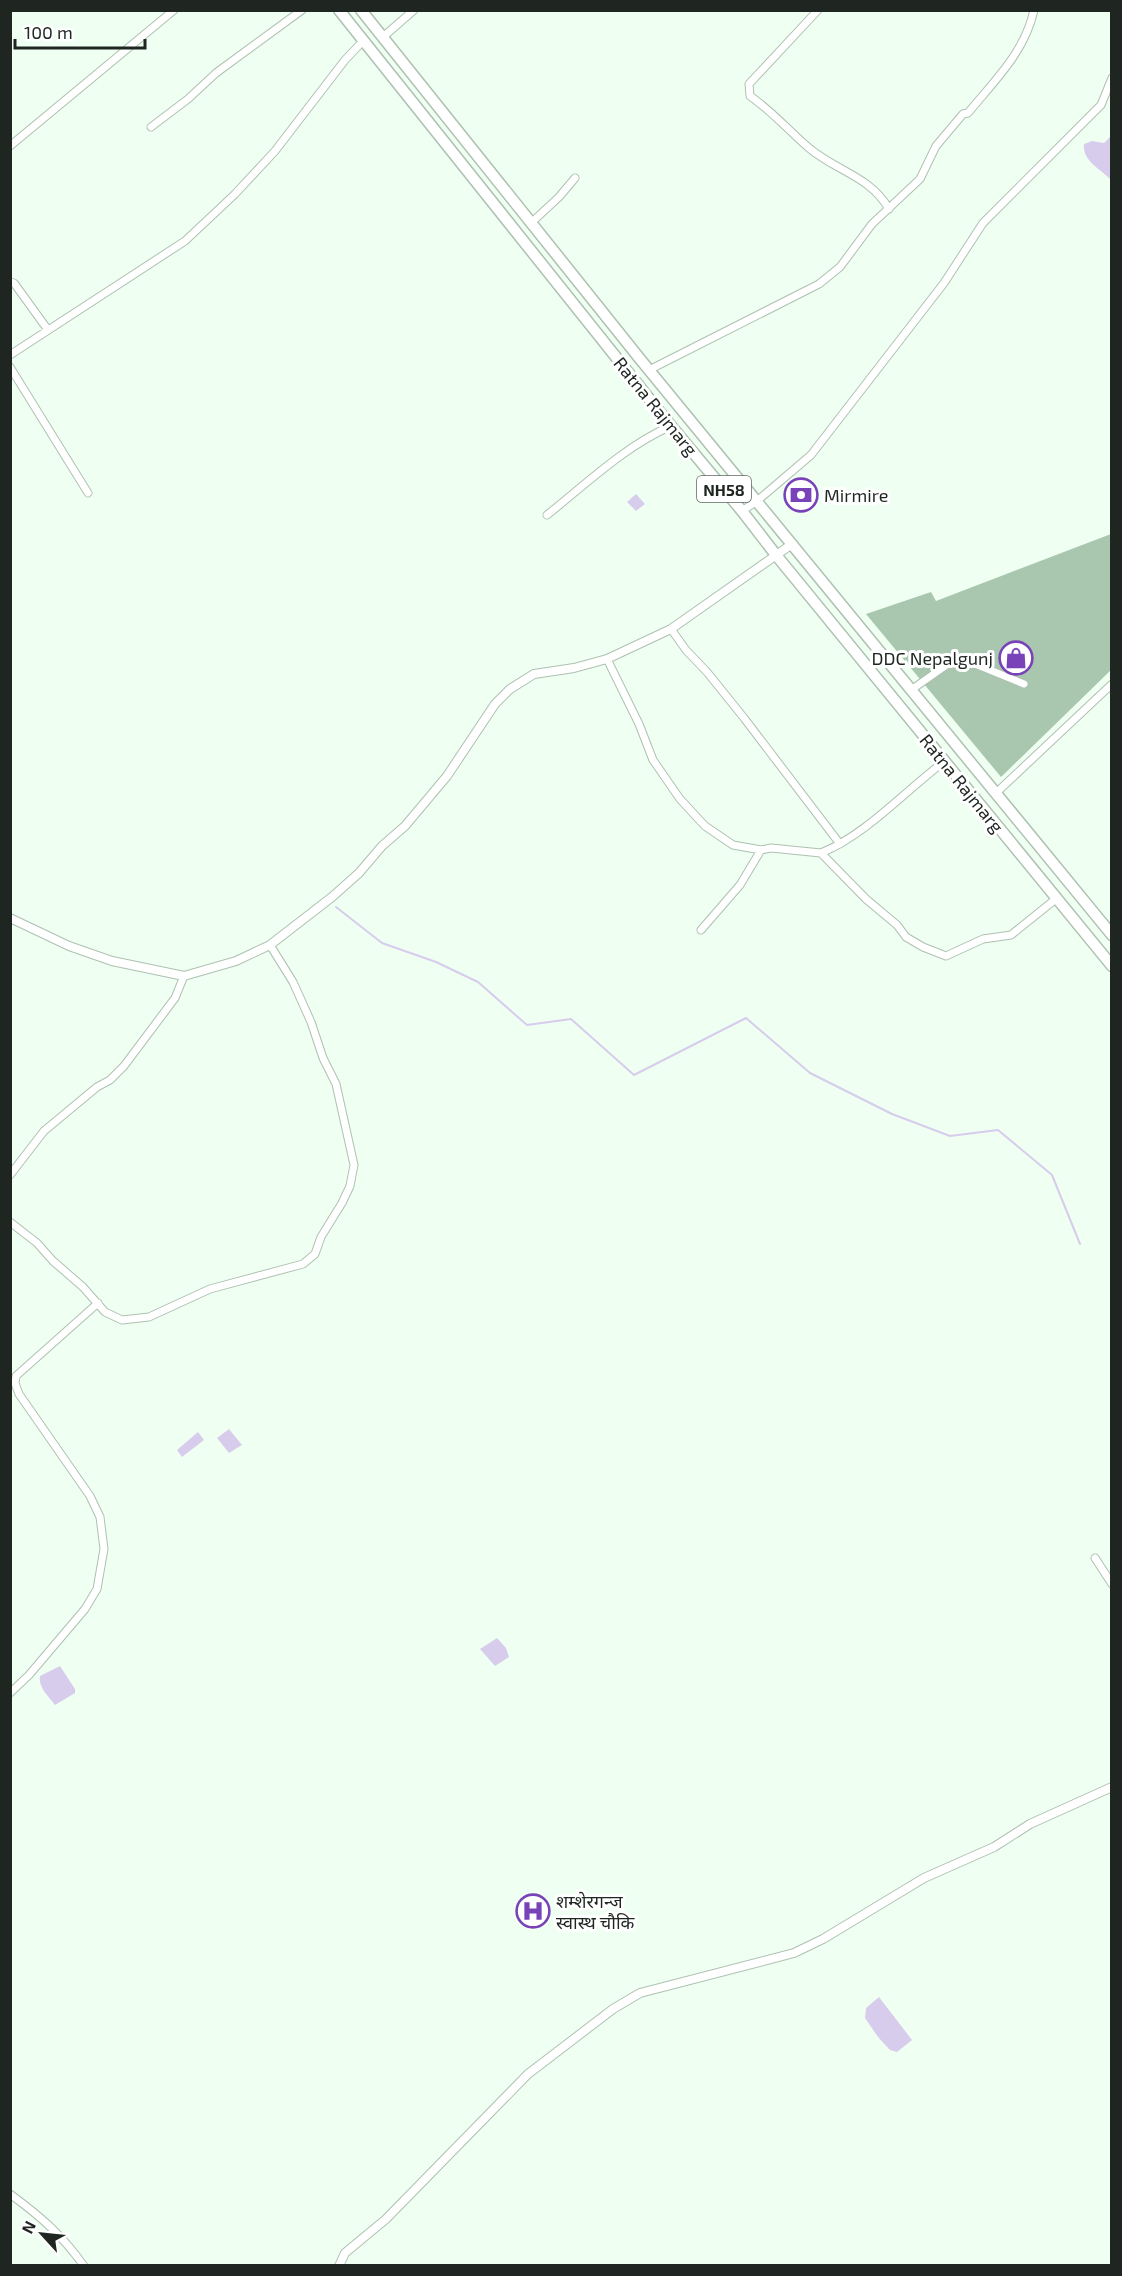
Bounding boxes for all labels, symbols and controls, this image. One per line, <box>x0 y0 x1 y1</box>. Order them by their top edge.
scale bar <box>15 12 146 50</box>
text: 100 m <box>24 21 73 43</box>
street label: Ratna Rajmarg <box>610 352 702 460</box>
road number: NH58 <box>697 476 751 502</box>
bank icon: Mirmire <box>783 477 819 513</box>
place label: Mirmire <box>824 484 888 506</box>
shop icon: DDC Nepalgunj <box>998 640 1034 676</box>
place label: DDC Nepalgunj <box>872 647 993 669</box>
street label: Ratna Rajmarg <box>916 729 1008 837</box>
place label: शम्शेरगन्ज स्वास्थ चौकि <box>556 1890 636 1933</box>
hospital icon: शम्शेरगन्ज स्वास्थ चौकि <box>515 1893 551 1929</box>
north arrow <box>12 2204 72 2264</box>
text: N <box>17 2217 39 2236</box>

